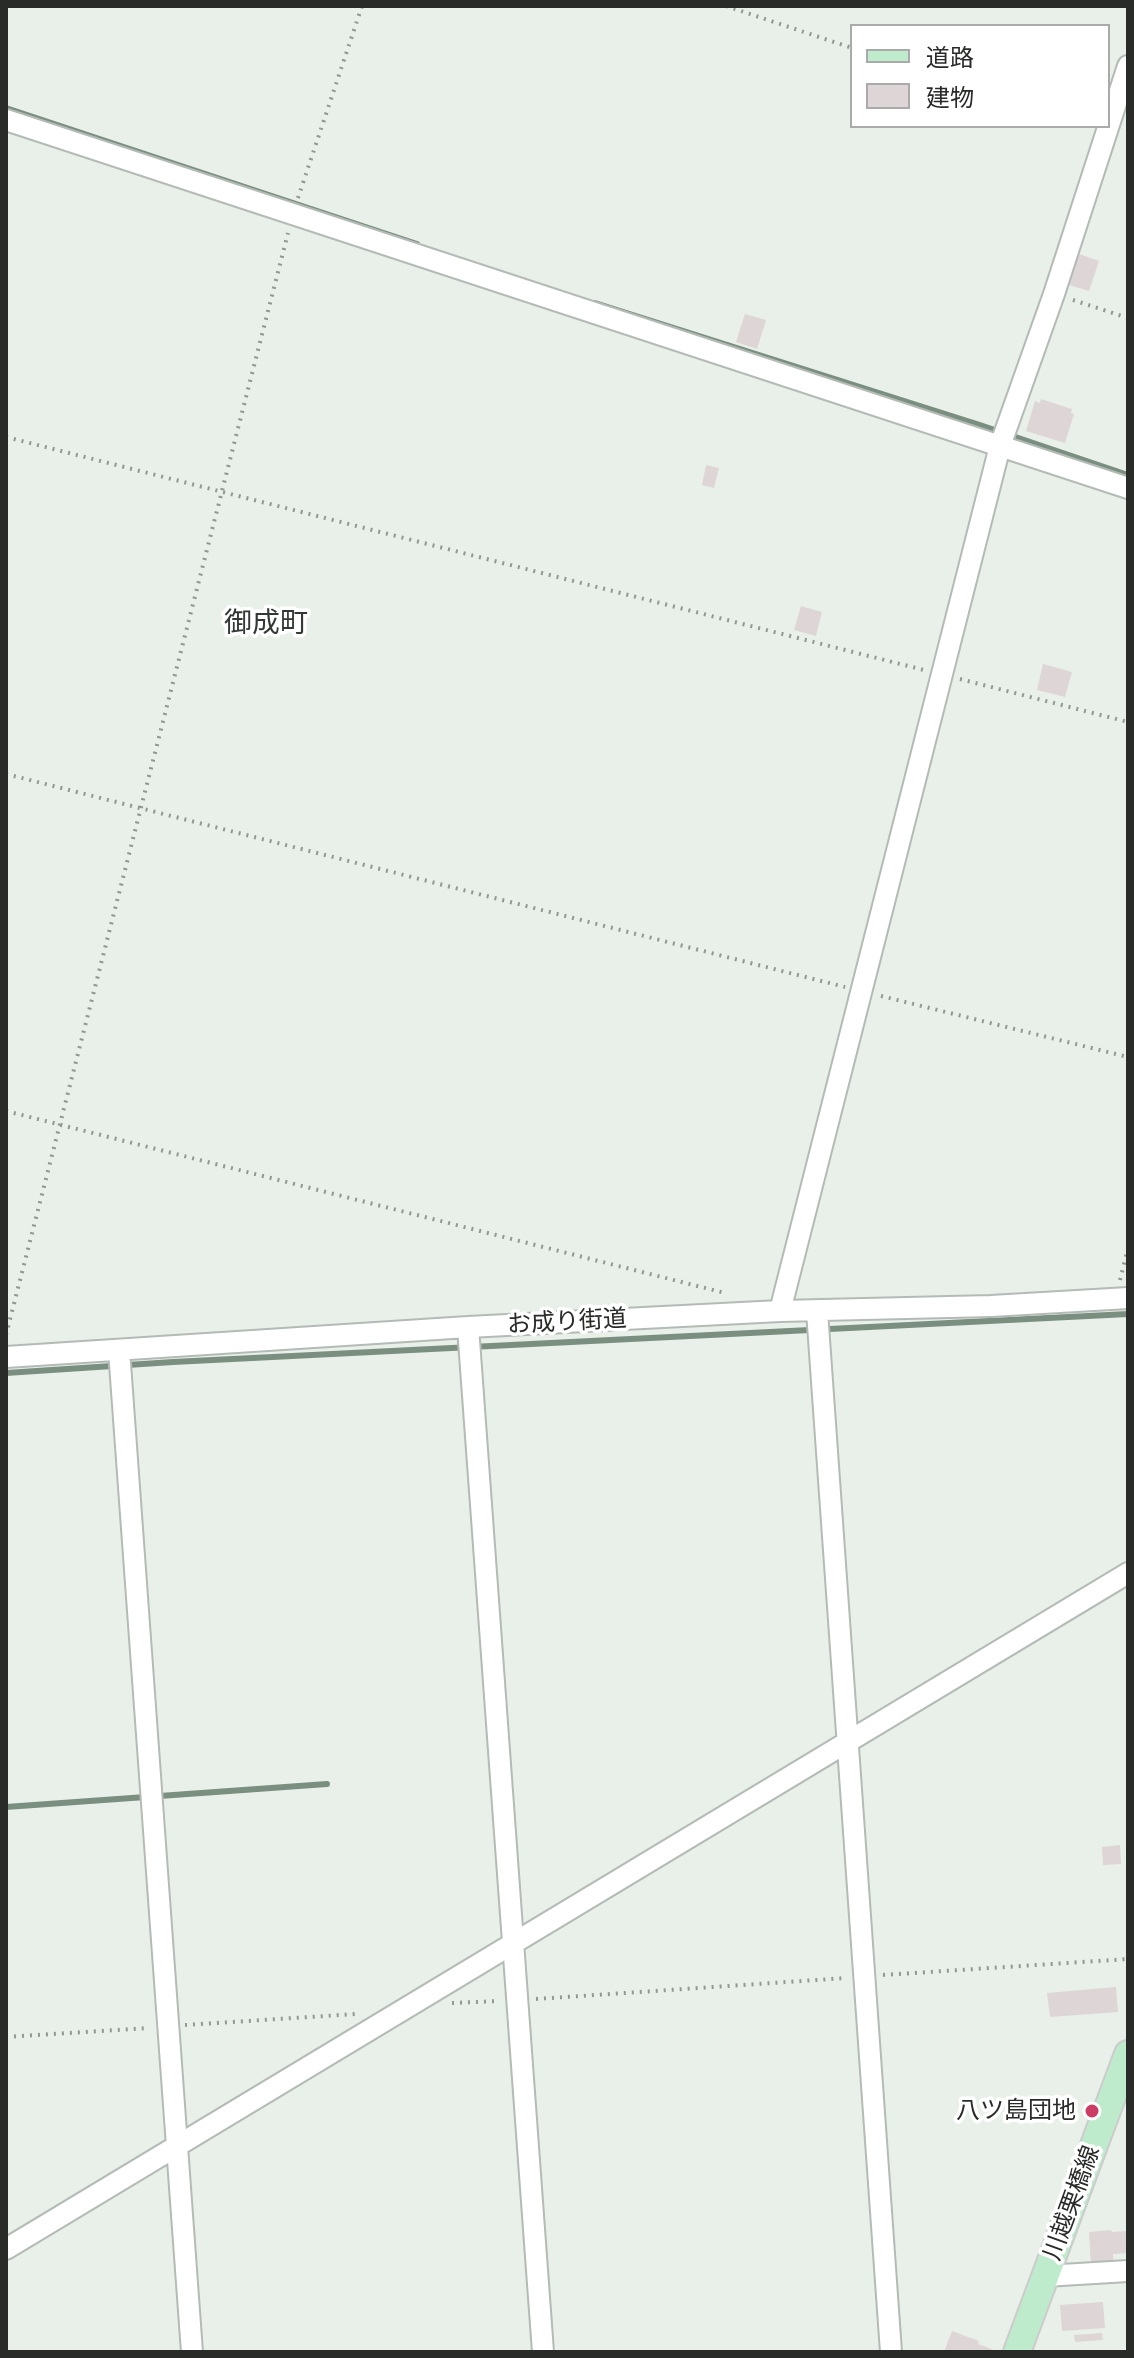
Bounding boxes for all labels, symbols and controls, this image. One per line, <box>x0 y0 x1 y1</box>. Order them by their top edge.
legend <box>850 24 1110 128</box>
text: 道路 <box>926 47 974 71</box>
text: 建物 <box>926 87 974 111</box>
district label: 御成町 <box>224 607 308 641</box>
street label: お成り街道 <box>506 1304 628 1340</box>
place label: 八ツ島団地 <box>956 2097 1076 2125</box>
marker: 八ツ島団地 <box>1083 2102 1101 2120</box>
street label: 川越栗橋線 <box>1038 2142 1106 2264</box>

